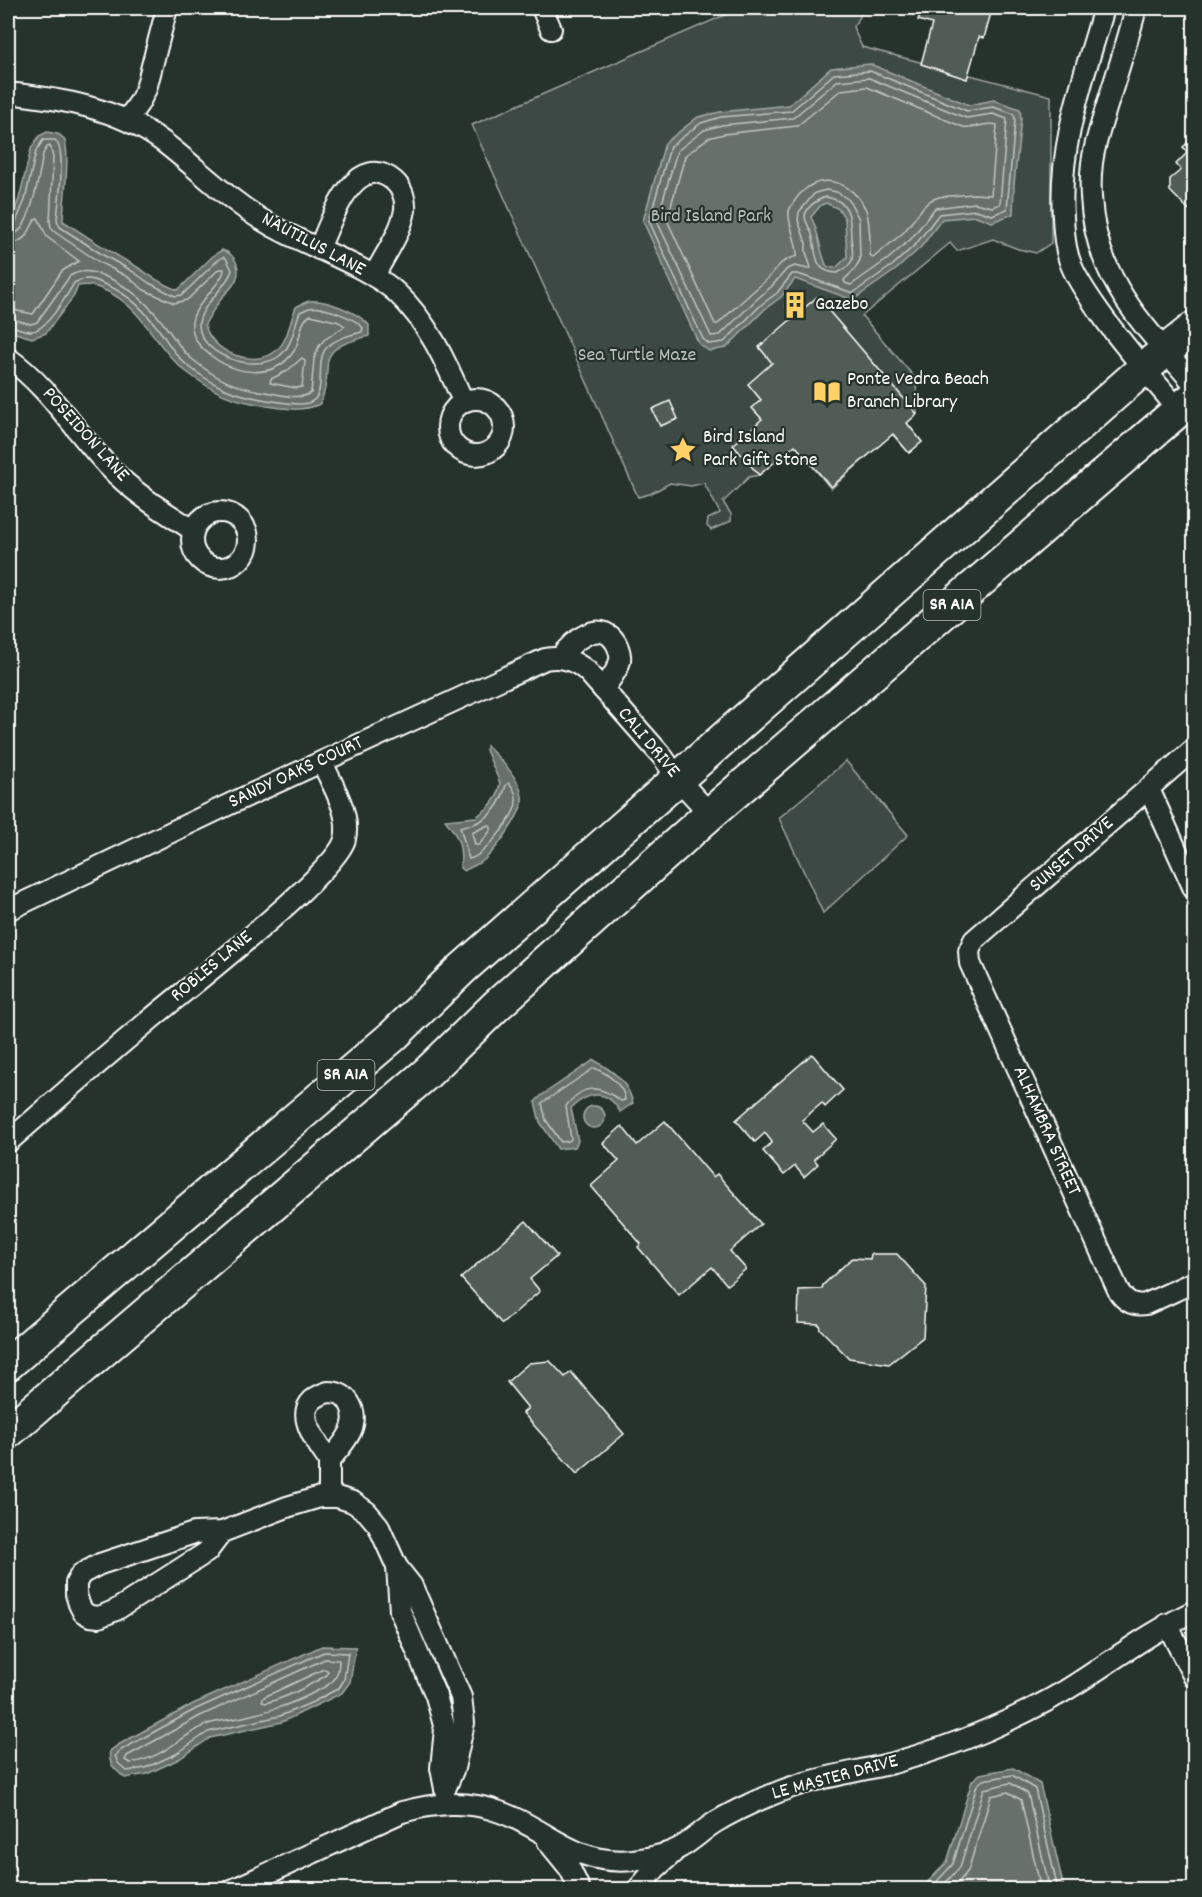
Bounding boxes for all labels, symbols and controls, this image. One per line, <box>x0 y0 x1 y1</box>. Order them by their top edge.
park label: Bird Island Park <box>651 203 771 231</box>
street label: NAUTILUS LANE <box>256 206 370 284</box>
building icon: Gazebo <box>780 290 810 320</box>
place label: Gazebo <box>815 291 869 319</box>
park label: Sea Turtle Maze <box>578 342 697 370</box>
place label: Ponte Vedra Beach Branch Library <box>847 366 989 417</box>
library icon: Ponte Vedra Beach Branch Library <box>812 377 842 407</box>
street label: POSEIDON LANE <box>35 381 135 489</box>
place label: Bird Island Park Gift Stone <box>703 424 818 475</box>
place icon: Bird Island Park Gift Stone <box>668 435 698 465</box>
road number: SR A1A <box>924 590 980 620</box>
street label: CALI DRIVE <box>610 702 686 784</box>
street label: SANDY OAKS COURT <box>224 730 368 816</box>
street label: SUNSET DRIVE <box>1024 810 1120 900</box>
street label: ROBLES LANE <box>165 924 259 1010</box>
road number: SR A1A <box>318 1060 374 1090</box>
street label: ALHAMBRA STREET <box>1005 1062 1087 1200</box>
street label: LE MASTER DRIVE <box>769 1748 901 1808</box>

